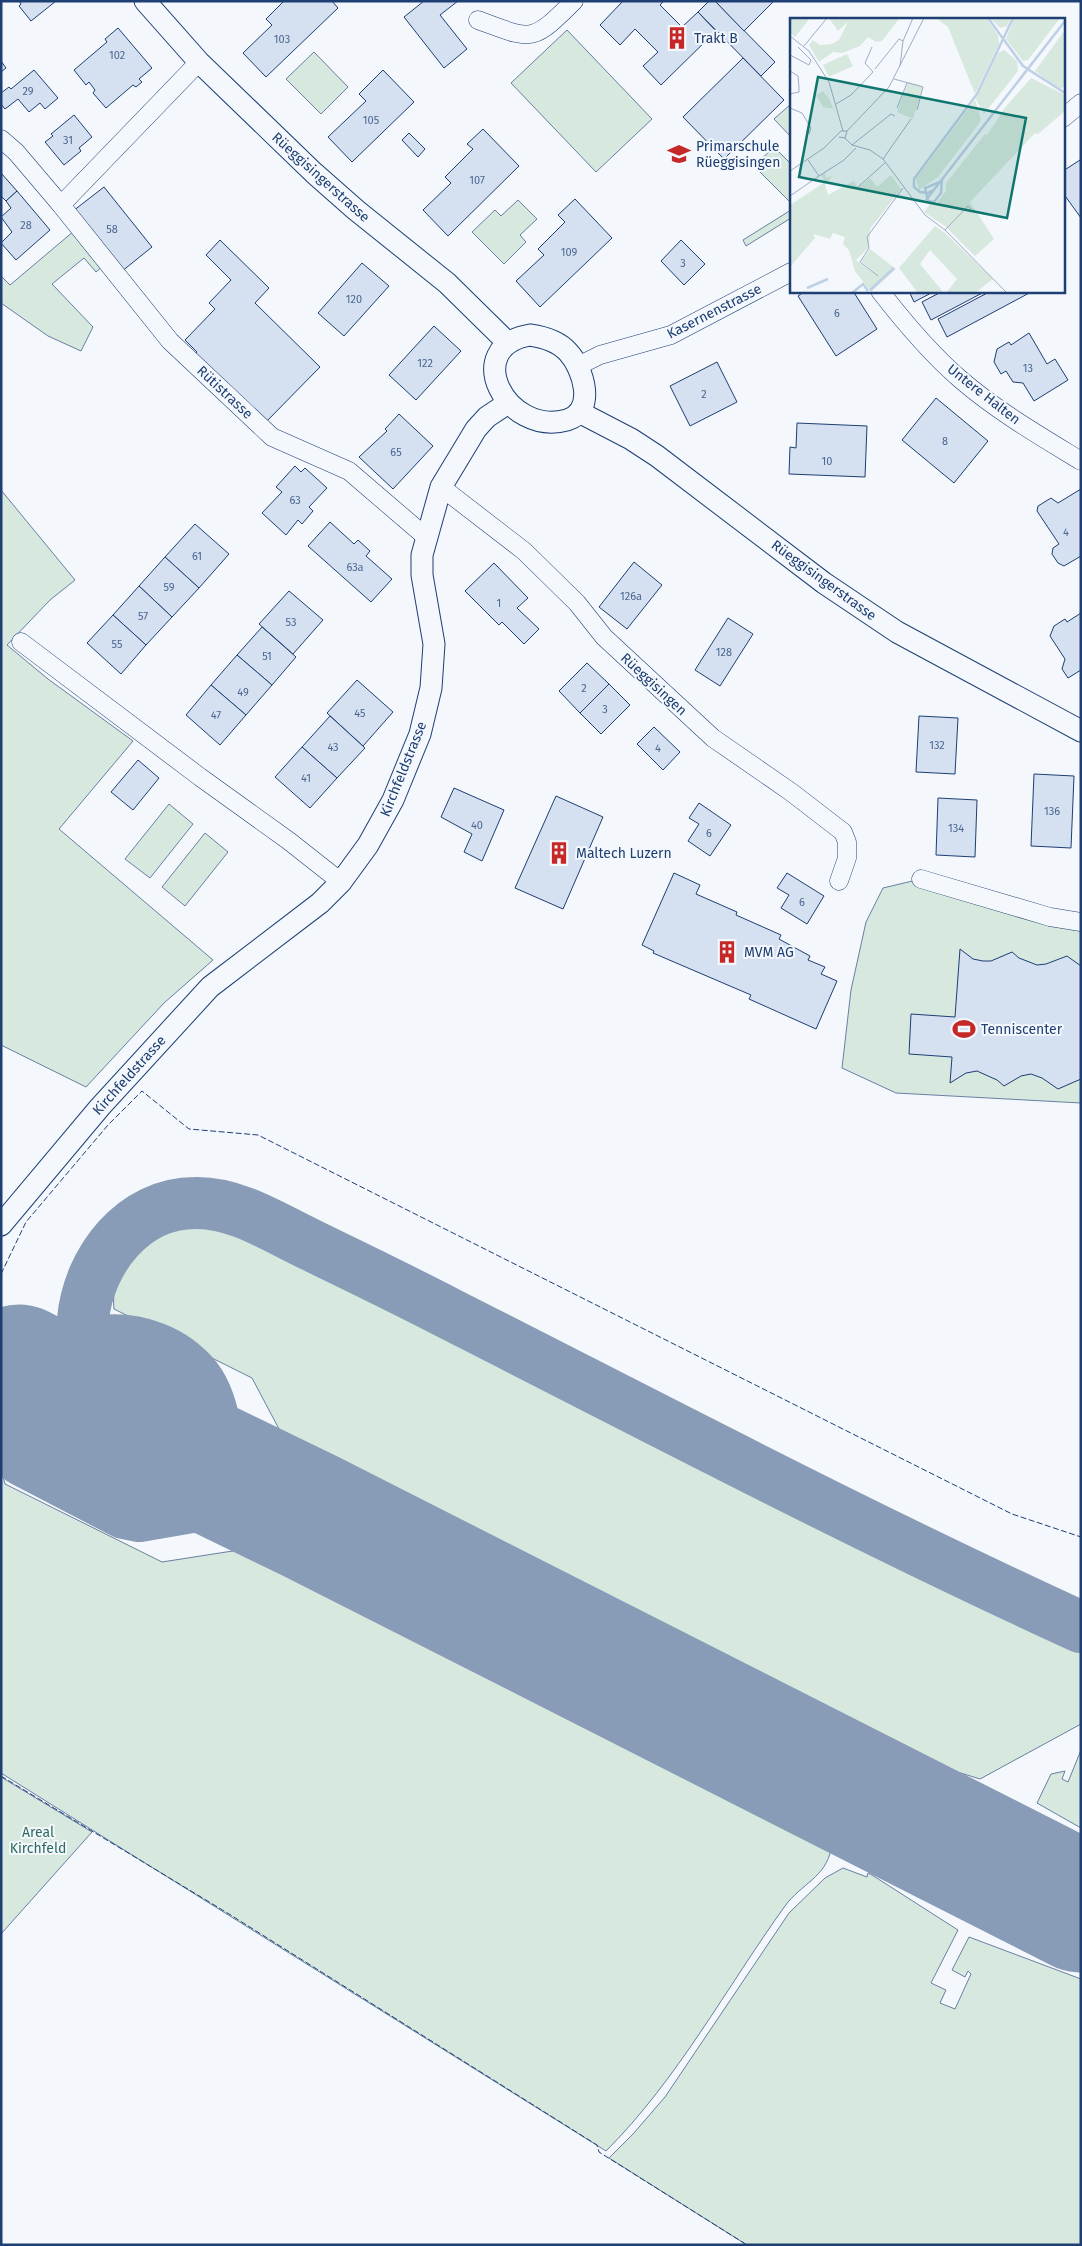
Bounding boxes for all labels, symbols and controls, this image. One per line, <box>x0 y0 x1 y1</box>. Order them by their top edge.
inset map <box>790 18 1064 292</box>
building icon: Trakt B <box>664 25 690 51</box>
place label: Trakt B <box>694 30 738 47</box>
house number: 103 <box>274 33 290 46</box>
house number: 102 <box>109 49 125 62</box>
house number: 29 <box>22 85 34 98</box>
house number: 105 <box>363 114 380 127</box>
street label: Rüeggisingerstrasse <box>268 129 373 226</box>
house number: 31 <box>63 134 73 147</box>
place label: Primarschule Rüeggisingen <box>696 138 780 171</box>
school or university icon: Primarschule Rüeggisingen <box>666 141 692 167</box>
house number: 107 <box>469 174 485 187</box>
house number: 28 <box>20 219 32 232</box>
house number: 58 <box>106 223 118 236</box>
house number: 109 <box>561 246 578 259</box>
house number: 3 <box>680 257 686 270</box>
street label: Kasernenstrasse <box>664 280 764 343</box>
house number: 120 <box>346 293 362 306</box>
house number: 6 <box>834 307 840 320</box>
house number: 122 <box>417 357 433 370</box>
street label: Untere Halten <box>944 361 1024 428</box>
street label: Rütistrasse <box>193 362 256 423</box>
house number: 13 <box>1023 362 1033 375</box>
house number: 2 <box>701 388 707 401</box>
house number: 8 <box>942 435 948 448</box>
house number: 65 <box>390 446 402 459</box>
house number: 10 <box>822 455 832 468</box>
house number: 63 <box>289 494 301 507</box>
house number: 4 <box>1063 526 1069 539</box>
street label: Rüeggisingerstrasse <box>768 537 880 624</box>
house number: 61 <box>192 550 202 563</box>
house number: 63a <box>346 561 364 574</box>
house number: 59 <box>163 581 175 594</box>
house number: 126a <box>620 590 642 603</box>
house number: 1 <box>497 597 501 610</box>
house number: 57 <box>138 610 148 623</box>
house number: 53 <box>286 616 296 629</box>
house number: 55 <box>112 638 123 651</box>
house number: 128 <box>716 646 732 659</box>
street label: Rüeggisingen <box>617 649 690 719</box>
house number: 51 <box>262 650 272 663</box>
house number: 2 <box>581 682 587 695</box>
house number: 49 <box>237 686 249 699</box>
house number: 3 <box>602 703 608 716</box>
house number: 45 <box>354 707 366 720</box>
house number: 47 <box>211 709 221 722</box>
street label: Kirchfeldstrasse <box>377 719 430 819</box>
house number: 132 <box>929 739 945 752</box>
house number: 43 <box>327 741 339 754</box>
house number: 4 <box>655 742 661 755</box>
house number: 41 <box>301 772 311 785</box>
house number: 136 <box>1044 805 1060 818</box>
house number: 40 <box>471 819 483 832</box>
house number: 134 <box>948 822 964 835</box>
house number: 6 <box>706 827 712 840</box>
building icon: Maltech Luzern <box>546 840 572 866</box>
place label: Maltech Luzern <box>576 845 672 862</box>
house number: 6 <box>799 896 805 909</box>
building icon: MVM AG <box>714 939 740 965</box>
place label: MVM AG <box>744 944 794 961</box>
sports icon: Tenniscenter <box>951 1016 977 1042</box>
place label: Tenniscenter <box>981 1021 1063 1038</box>
street label: Kirchfeldstrasse <box>89 1032 170 1119</box>
park label: Areal Kirchfeld <box>10 1824 66 1857</box>

